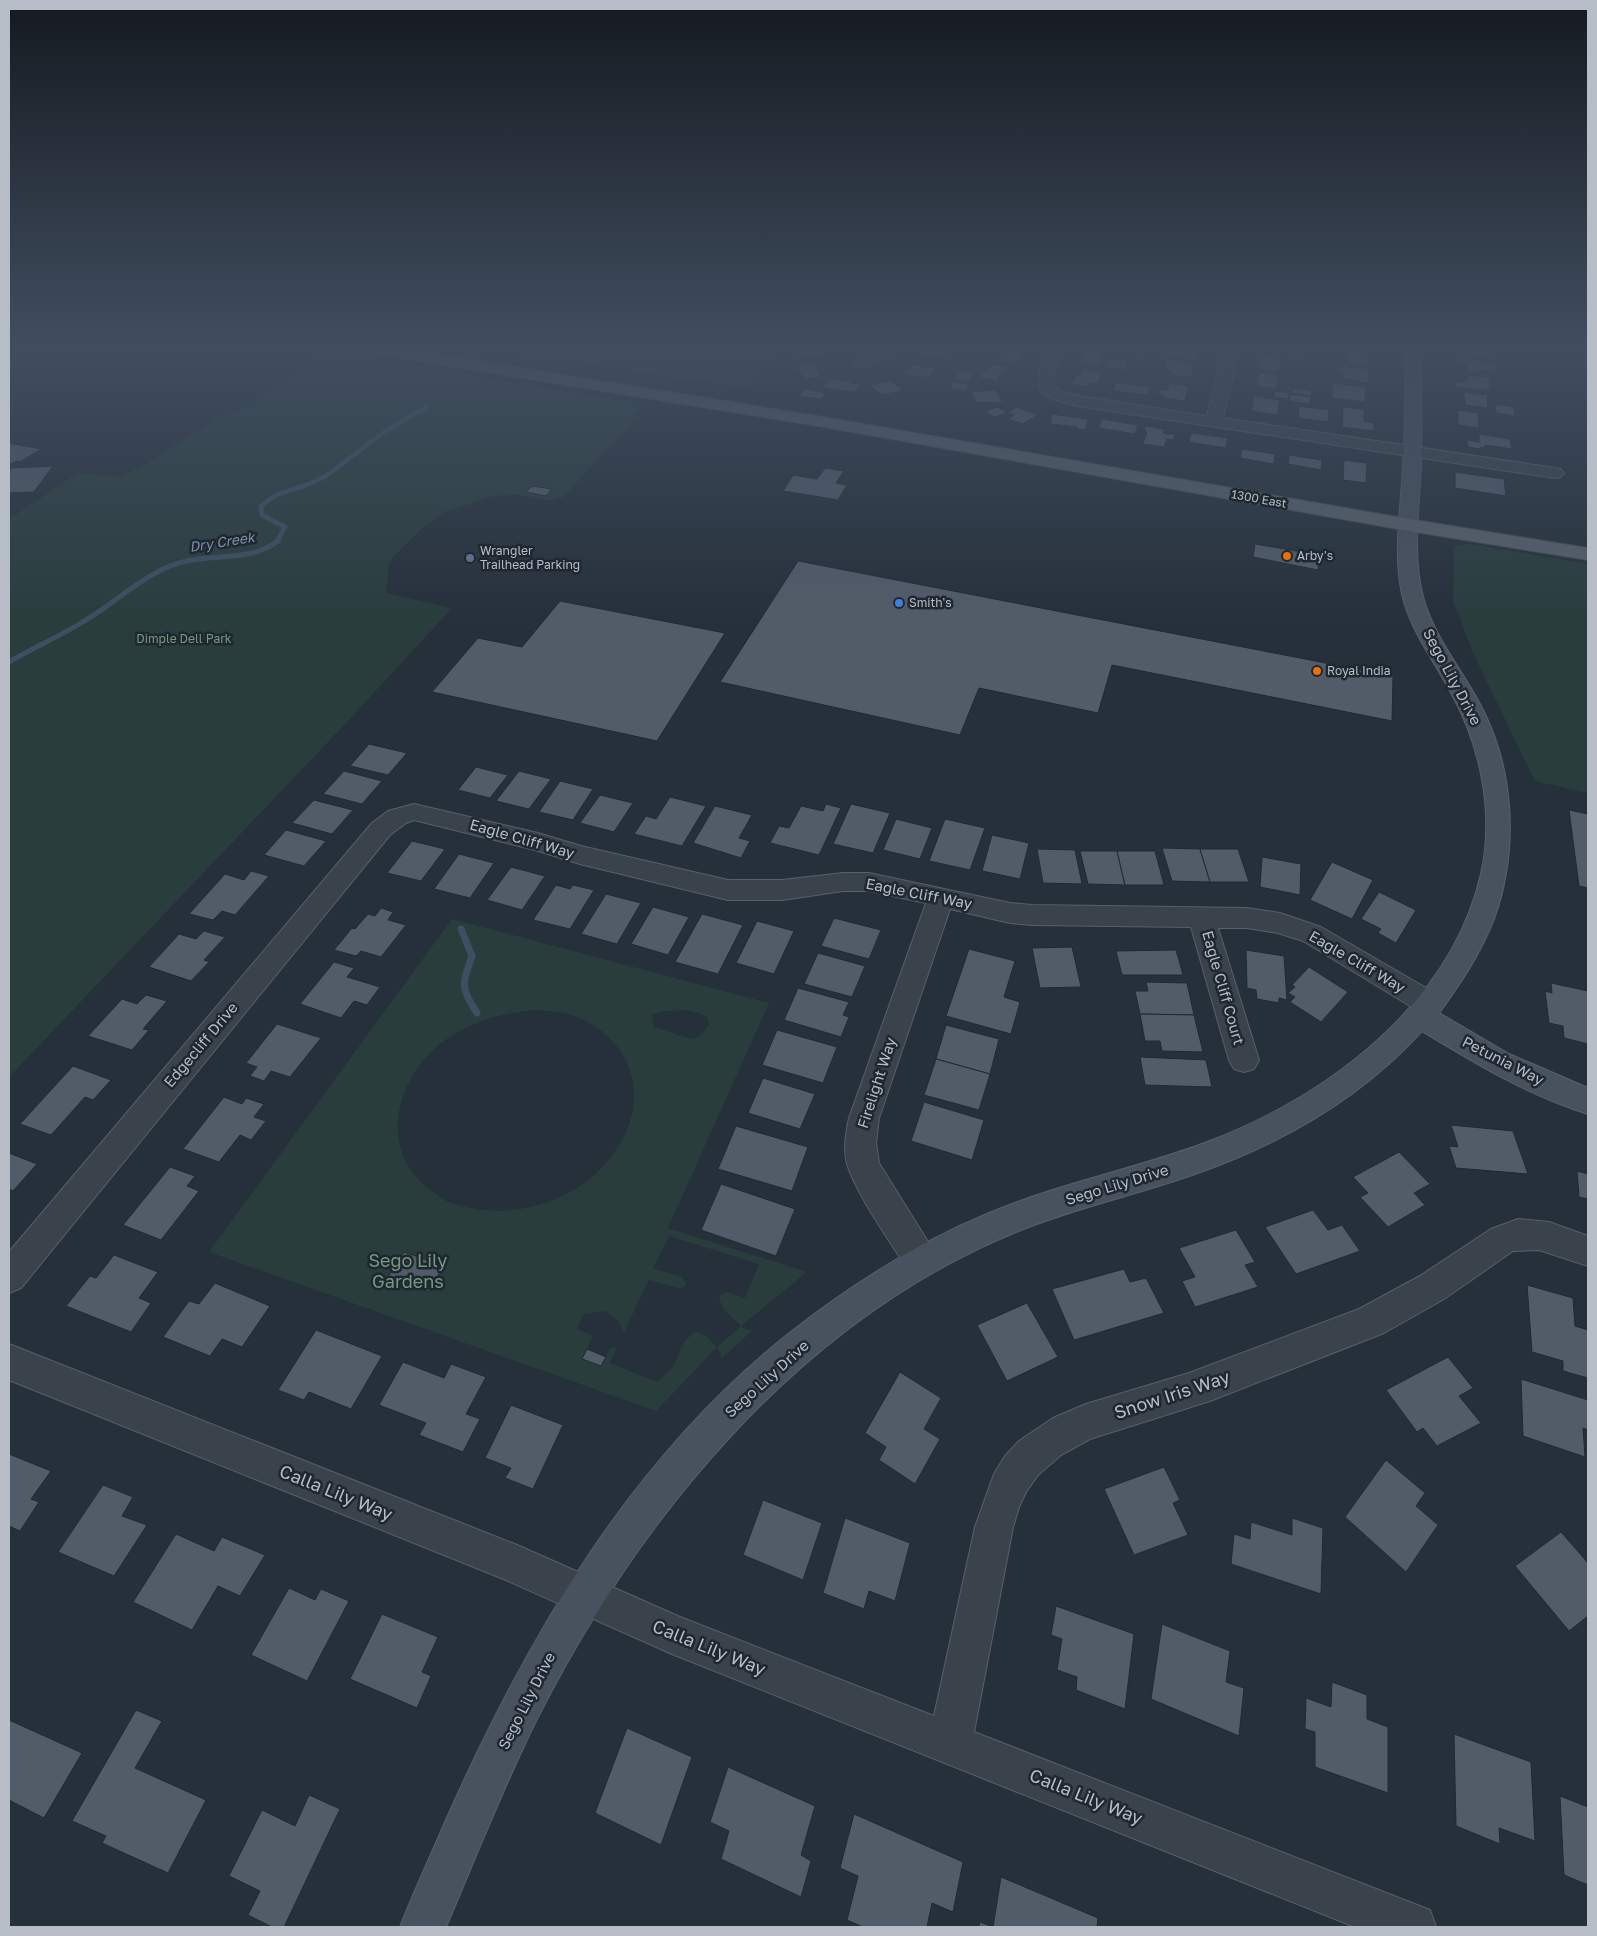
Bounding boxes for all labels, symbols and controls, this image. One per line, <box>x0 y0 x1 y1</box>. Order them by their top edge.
street label: 1300 East <box>1230 486 1288 511</box>
water label: Dry Creek <box>188 528 258 555</box>
place label: Wrangler Trailhead Parking <box>480 543 580 572</box>
place label: Arby's <box>1297 548 1333 563</box>
marker: Arby's <box>1281 550 1293 562</box>
marker: Wrangler Trailhead Parking <box>464 552 476 564</box>
place label: Smith's <box>909 595 952 610</box>
marker: Smith's <box>893 597 905 609</box>
street label: Sego Lily Drive <box>1420 625 1486 728</box>
park label: Dimple Dell Park <box>136 631 232 646</box>
place label: Royal India <box>1327 663 1391 678</box>
marker: Royal India <box>1311 665 1323 677</box>
street label: Eagle Cliff Way <box>468 814 577 862</box>
street label: Eagle Cliff Way <box>864 874 975 912</box>
street label: Eagle Cliff Way <box>1306 926 1409 996</box>
street label: Eagle Cliff Court <box>1199 928 1249 1047</box>
street label: Edgecliff Drive <box>160 998 241 1090</box>
street label: Petunia Way <box>1460 1032 1548 1089</box>
street label: Firelight Way <box>853 1034 899 1130</box>
street label: Sego Lily Drive <box>1063 1160 1171 1208</box>
park label: Sego Lily Gardens <box>369 1249 447 1292</box>
street label: Sego Lily Drive <box>721 1336 812 1421</box>
street label: Snow Iris Way <box>1111 1365 1232 1423</box>
street label: Calla Lily Way <box>277 1459 396 1525</box>
street label: Calla Lily Way <box>650 1614 769 1680</box>
street label: Sego Lily Drive <box>494 1649 558 1752</box>
street label: Calla Lily Way <box>1027 1763 1146 1829</box>

